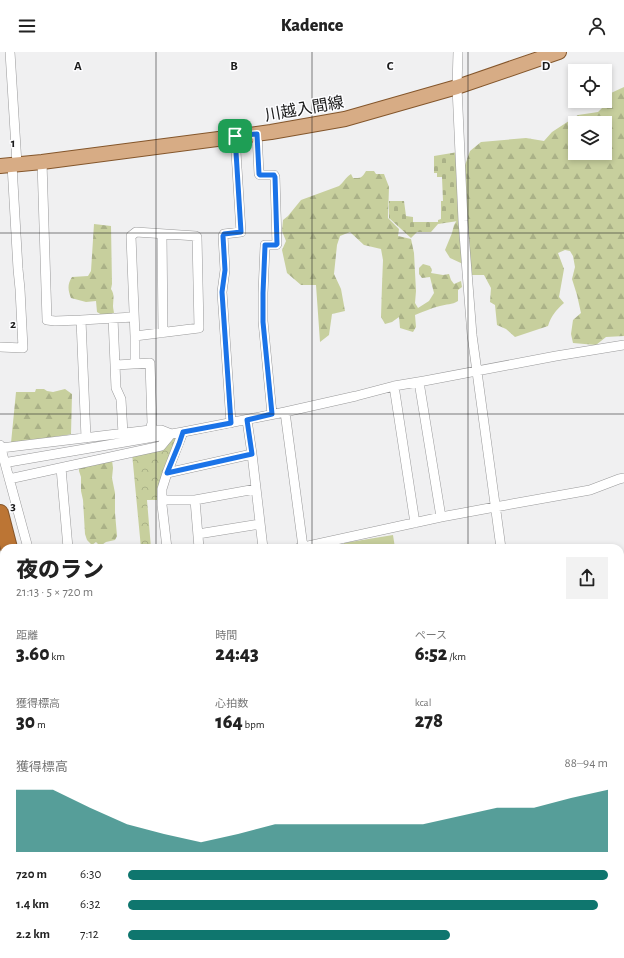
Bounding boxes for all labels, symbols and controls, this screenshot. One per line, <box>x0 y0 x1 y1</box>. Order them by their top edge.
icon: menu <box>16 15 38 37</box>
icon: person <box>586 15 608 37</box>
text: Kadence <box>281 17 343 35</box>
text: A <box>74 60 82 73</box>
text: B <box>230 60 238 73</box>
text: C <box>387 60 394 73</box>
text: D <box>542 60 551 73</box>
map controls <box>568 64 612 160</box>
button: locate <box>568 64 612 108</box>
street label: 川越入間線 <box>263 93 345 124</box>
button: layers <box>568 116 612 160</box>
pin <box>218 119 252 153</box>
icon: arrive <box>224 125 246 147</box>
text: 1 <box>11 137 15 150</box>
text: 2 <box>10 318 16 331</box>
text: 3 <box>10 500 16 513</box>
button: share <box>566 557 608 599</box>
text: 夜のラン <box>16 559 104 581</box>
text: 21:13 · 5 × 720 m <box>16 586 93 599</box>
text: 距離 <box>16 630 38 641</box>
text: 時間 <box>215 630 237 641</box>
text: ペース <box>415 630 447 641</box>
text: 3.60 <box>16 644 50 664</box>
text: 24:43 <box>215 644 259 664</box>
text: 6:52 <box>415 644 447 664</box>
text: km <box>50 651 65 662</box>
text: /km <box>447 651 466 662</box>
text: kcal <box>415 697 431 708</box>
text: 獲得標高 <box>16 698 60 709</box>
text: 心拍数 <box>215 698 248 709</box>
text: 278 <box>415 711 443 731</box>
text: 30 <box>16 712 35 732</box>
text: 164 <box>215 712 243 732</box>
text: m <box>35 719 46 730</box>
text: bpm <box>243 719 265 730</box>
text: 88–94 m <box>565 757 608 770</box>
text: 獲得標高 <box>16 761 68 774</box>
text: 720 m <box>16 868 47 881</box>
text: 6:30 <box>80 868 101 881</box>
text: 1.4 km <box>16 898 49 911</box>
text: 6:32 <box>80 898 100 911</box>
text: 2.2 km <box>16 928 50 941</box>
text: 7:12 <box>80 928 99 941</box>

